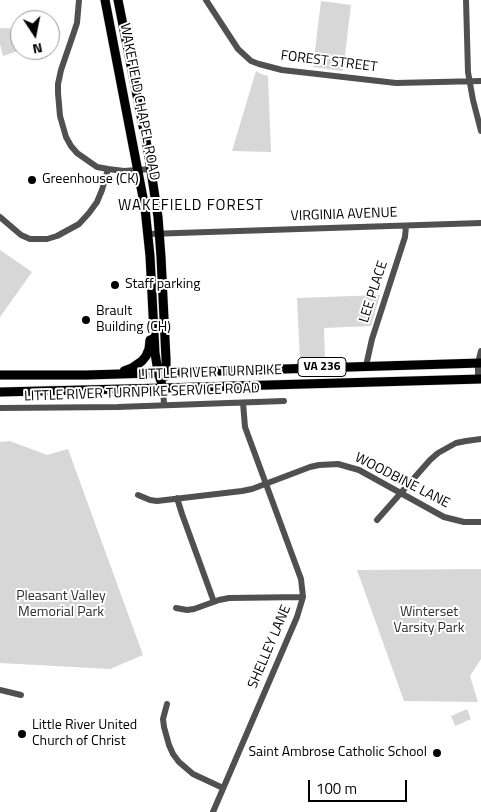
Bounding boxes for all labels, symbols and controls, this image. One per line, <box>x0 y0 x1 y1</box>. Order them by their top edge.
north arrow <box>10 10 60 60</box>
street label: WAKEFIELD CHAPEL ROAD <box>116 22 162 182</box>
text: N <box>31 38 45 60</box>
street label: FOREST STREET <box>280 48 378 76</box>
place label: Greenhouse (CK) <box>42 172 139 188</box>
marker: Greenhouse (CK) <box>26 174 38 186</box>
district label: WAKEFIELD FOREST <box>116 197 266 215</box>
street label: VIRGINIA AVENUE <box>290 205 398 225</box>
street label: LEE PLACE <box>356 259 392 325</box>
place label: Staff parking <box>125 277 200 293</box>
marker: Staff parking <box>109 279 121 291</box>
place label: Brault Building (CH) <box>96 304 171 336</box>
marker: Brault Building (CH) <box>80 314 92 326</box>
road number: VA 236 <box>298 358 346 377</box>
street label: LITTLE RIVER TURNPIKE <box>138 362 282 384</box>
street label: LITTLE RIVER TURNPIKE SERVICE ROAD <box>24 380 260 406</box>
street label: WOODBINE LANE <box>352 450 452 512</box>
park label: Pleasant Valley Memorial Park <box>16 589 106 622</box>
street label: SHELLEY LANE <box>245 603 295 691</box>
park label: Winterset Varsity Park <box>394 605 464 638</box>
place label: Little River United Church of Christ <box>32 718 137 750</box>
marker: Little River United Church of Christ <box>16 728 28 740</box>
place label: Saint Ambrose Catholic School <box>249 745 427 761</box>
marker: Saint Ambrose Catholic School <box>431 747 443 759</box>
scale bar <box>311 770 410 802</box>
text: 100 m <box>316 777 357 800</box>

